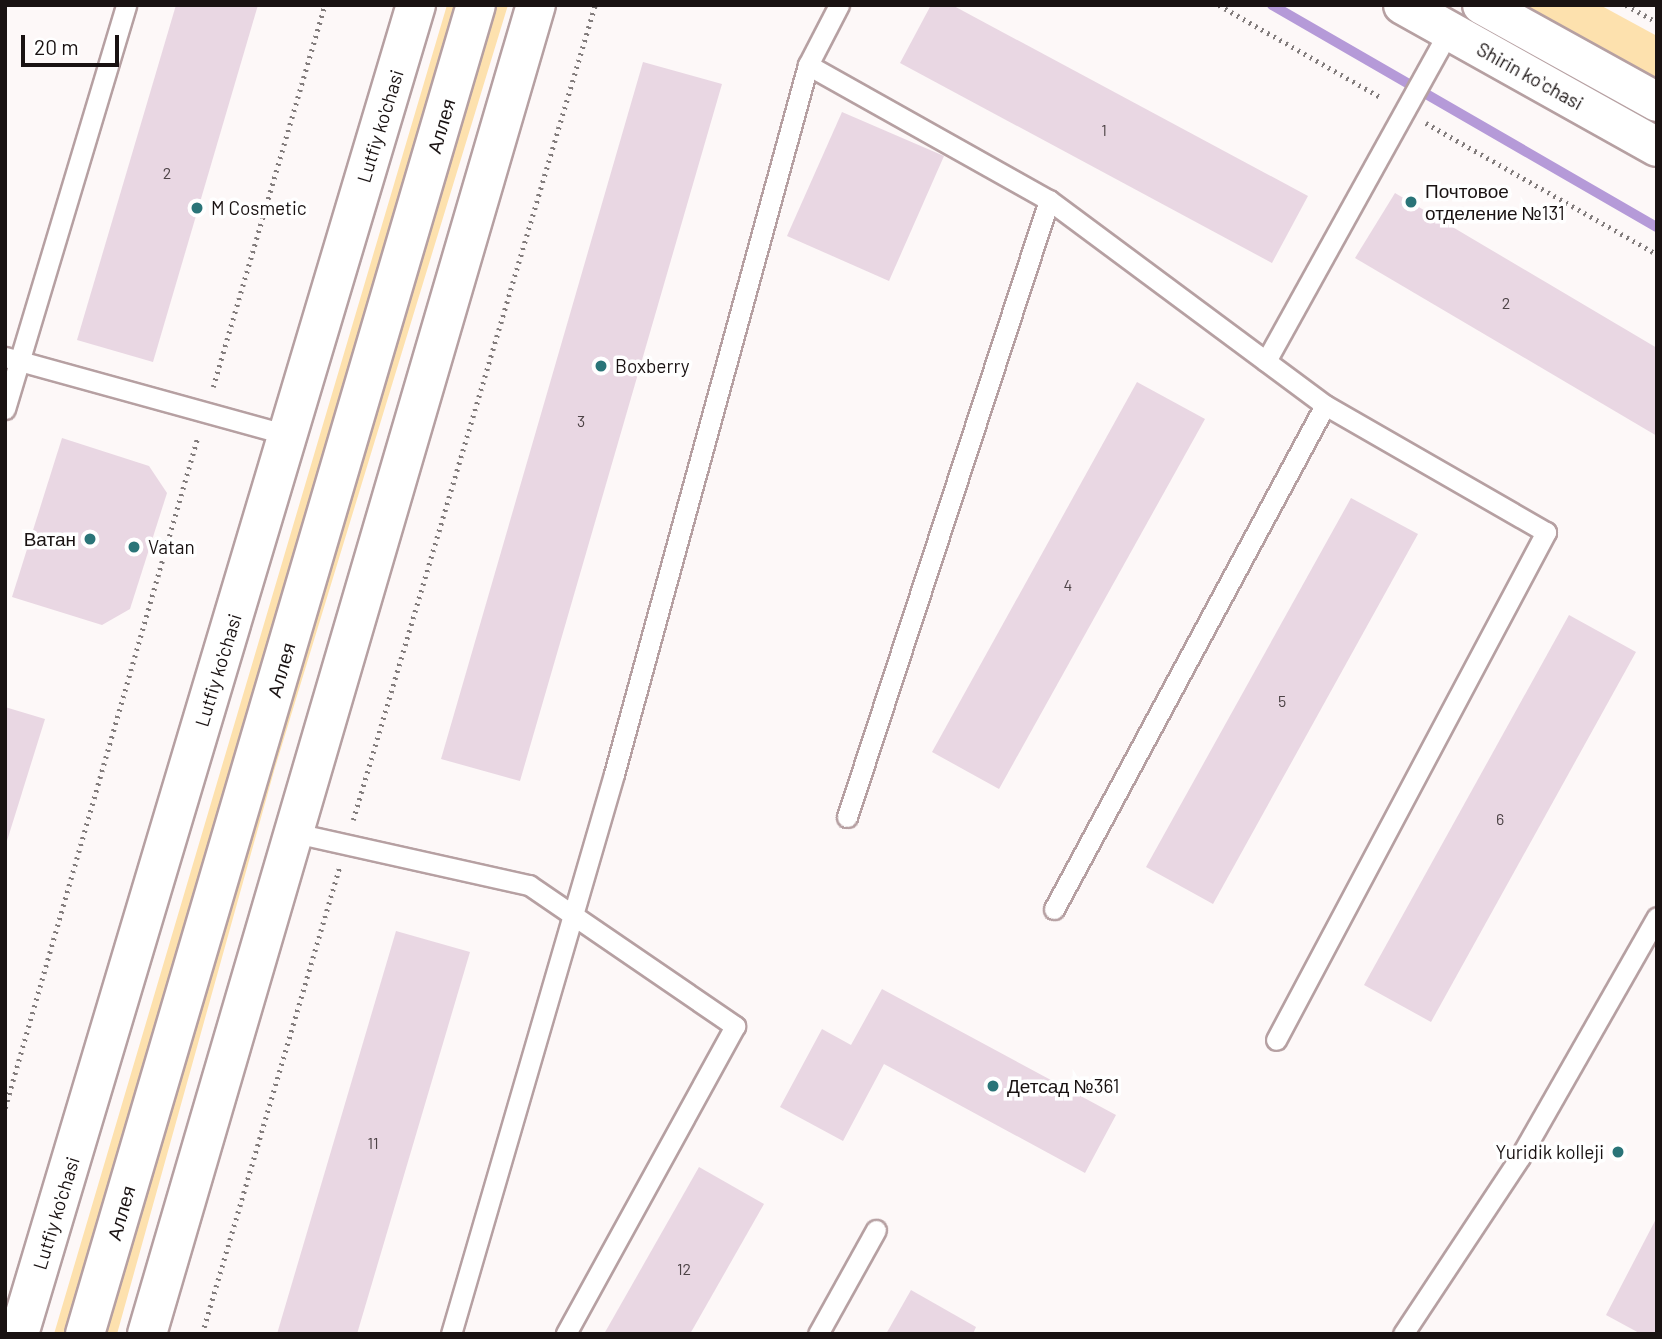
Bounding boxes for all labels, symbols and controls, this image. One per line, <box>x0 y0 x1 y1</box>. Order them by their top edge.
scale bar <box>24 21 122 65</box>
text: 20 m <box>34 34 79 59</box>
street label: Shirin koʻchasi <box>1473 37 1587 115</box>
street label: Lutfiy ko'chasi <box>352 67 408 185</box>
street label: Аллея <box>422 96 460 156</box>
house number: 1 <box>1101 120 1107 140</box>
house number: 2 <box>163 163 171 183</box>
place label: Почтовое отделение №131 <box>1425 180 1565 224</box>
marker: Почтовое отделение №131 <box>1403 194 1419 210</box>
place label: M Cosmetic <box>211 197 307 219</box>
marker: M Cosmetic <box>189 200 205 216</box>
house number: 2 <box>1502 293 1510 313</box>
place label: Boxberry <box>615 355 690 377</box>
marker: Boxberry <box>593 358 609 374</box>
house number: 3 <box>577 411 585 431</box>
place label: Ватан <box>24 528 76 550</box>
marker: Ватан <box>82 531 98 547</box>
place label: Vatan <box>148 536 195 558</box>
marker: Vatan <box>126 539 142 555</box>
house number: 4 <box>1064 575 1072 595</box>
street label: Lutfiy ko'chasi <box>190 611 246 729</box>
street label: Аллея <box>262 640 300 700</box>
house number: 5 <box>1278 691 1286 711</box>
house number: 6 <box>1496 809 1504 829</box>
place label: Детсад №361 <box>1007 1075 1120 1097</box>
marker: Детсад №361 <box>985 1078 1001 1094</box>
house number: 11 <box>367 1133 379 1153</box>
place label: Yuridik kolleji <box>1495 1141 1604 1163</box>
marker: Yuridik kolleji <box>1610 1144 1626 1160</box>
street label: Lutfiy ko'chasi <box>28 1154 84 1272</box>
street label: Аллея <box>102 1183 140 1243</box>
house number: 12 <box>677 1259 691 1279</box>

